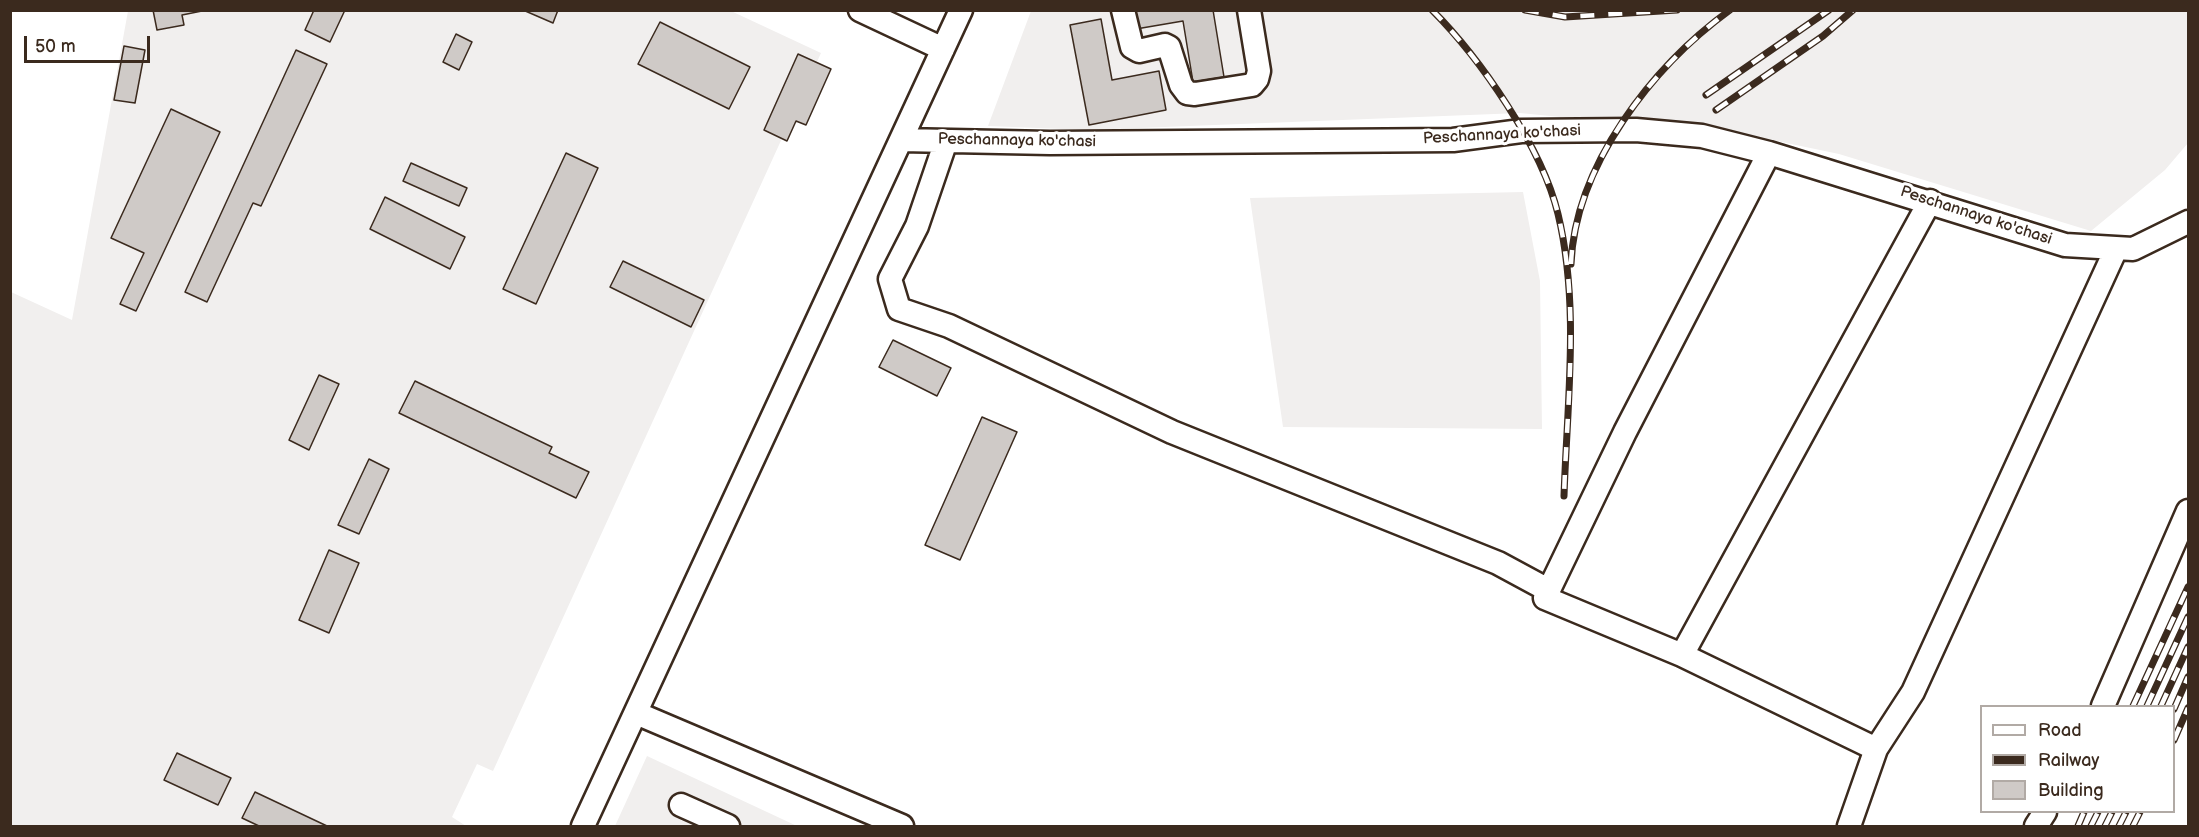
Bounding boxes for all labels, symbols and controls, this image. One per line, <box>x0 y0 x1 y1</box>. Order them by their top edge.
scale bar <box>27 24 153 62</box>
text: 50 m <box>35 36 76 57</box>
street label: Peschannaya ko'chasi <box>1422 121 1582 149</box>
street label: Peschannaya ko'chasi <box>938 130 1096 152</box>
street label: Peschannaya ko'chasi <box>1898 182 2054 250</box>
legend <box>1980 705 2175 813</box>
text: Road <box>2038 720 2082 741</box>
text: Railway <box>2038 750 2100 771</box>
text: Building <box>2038 780 2104 801</box>

